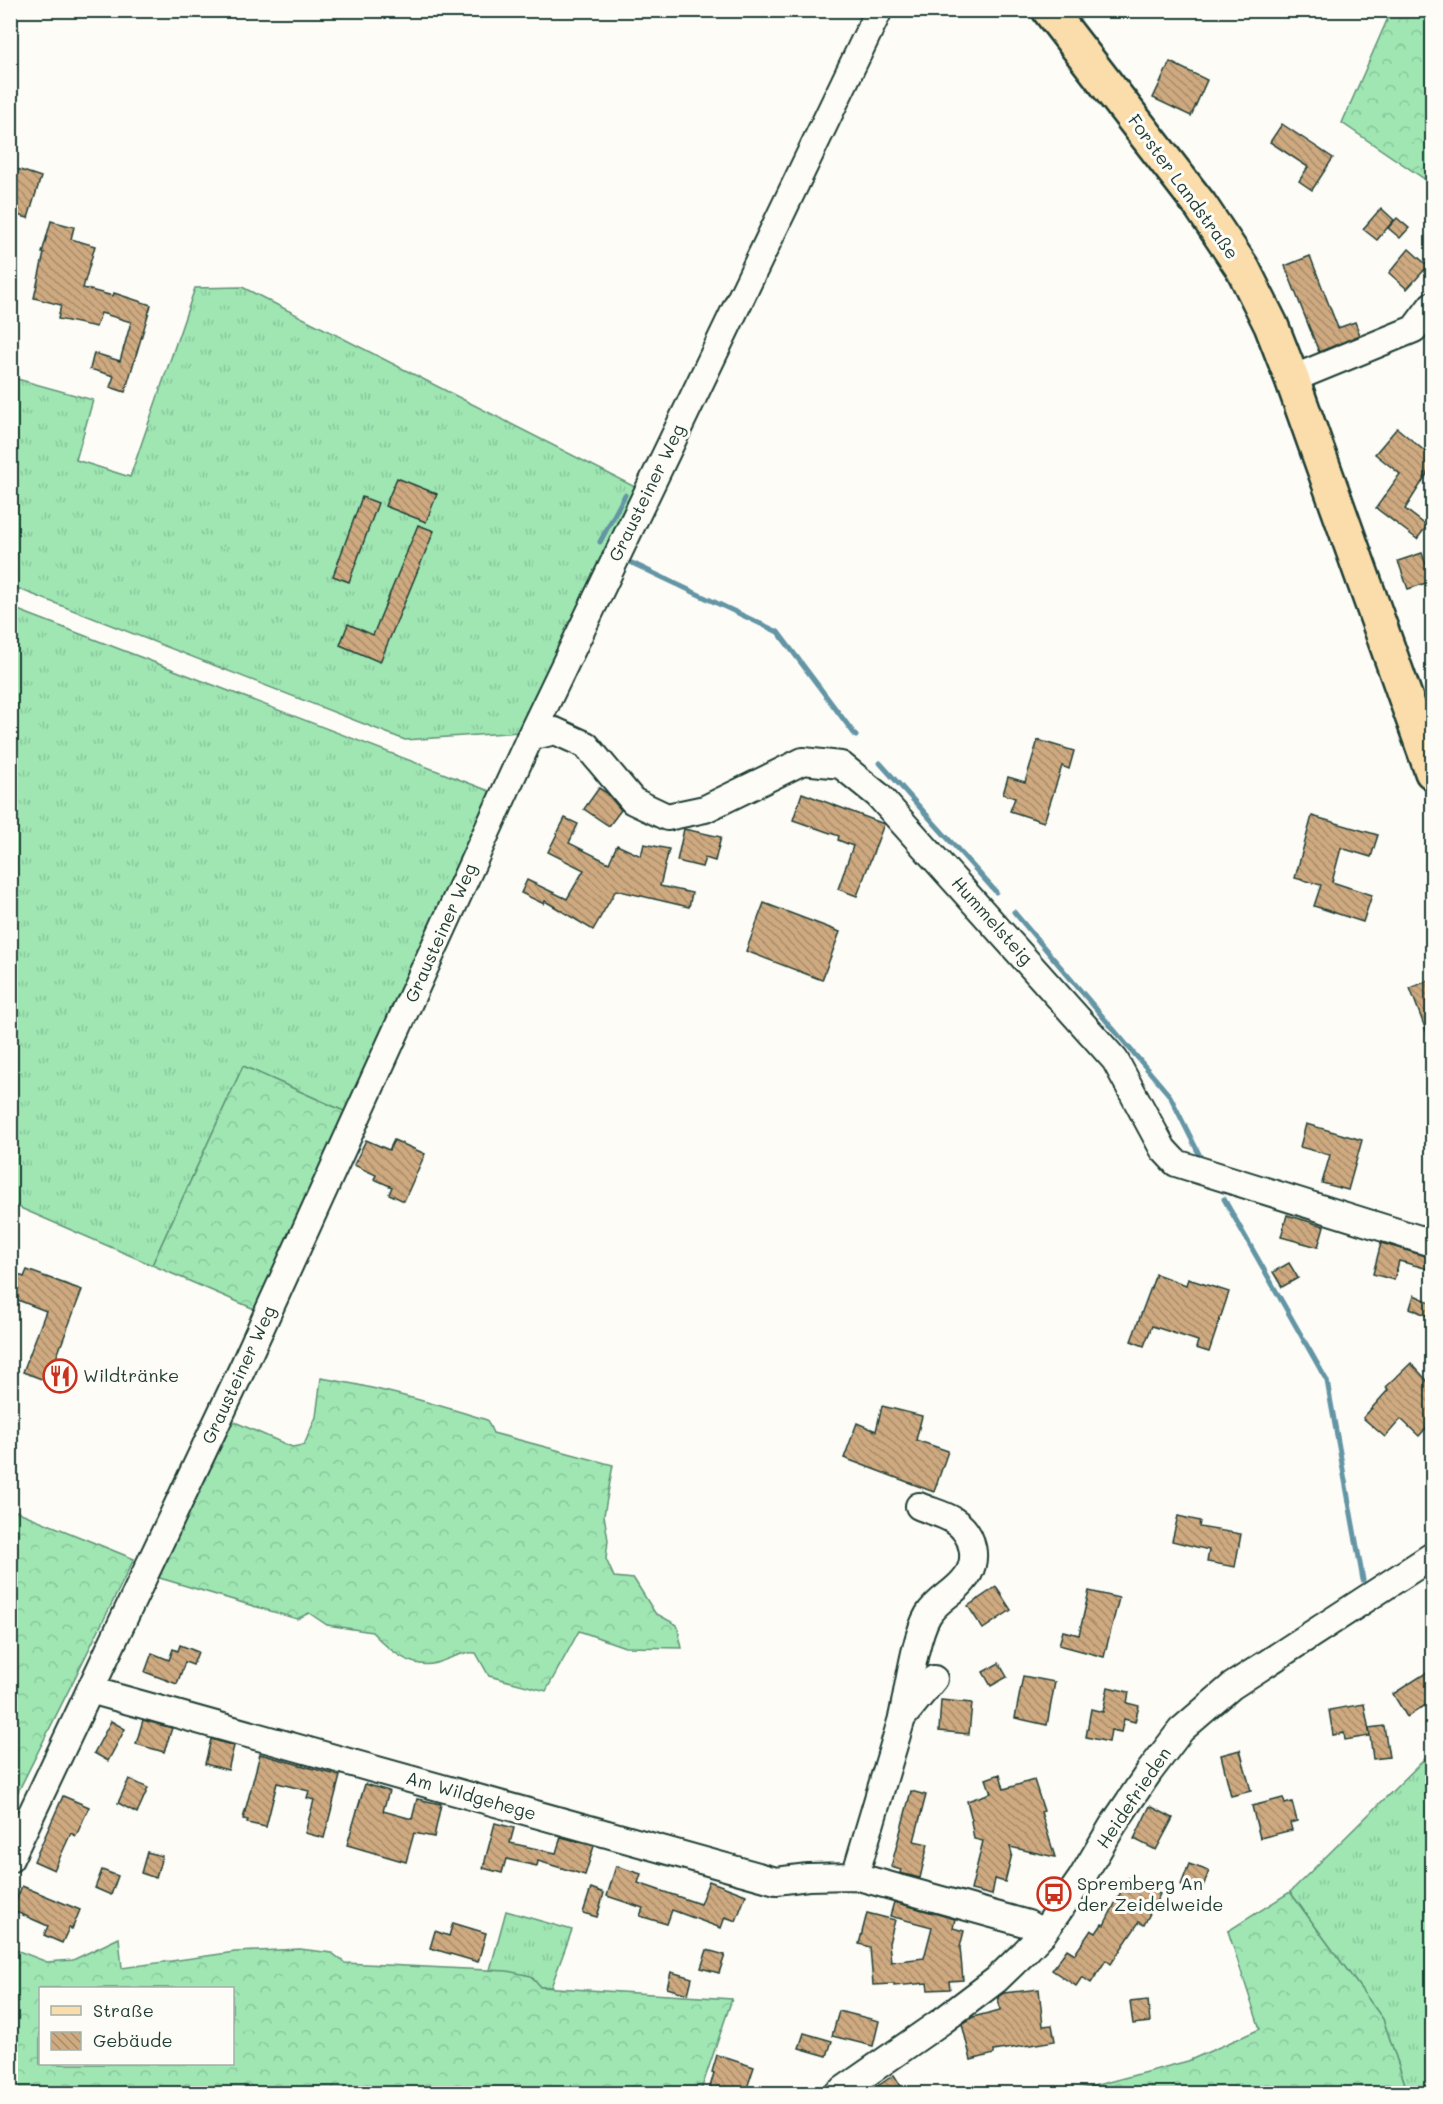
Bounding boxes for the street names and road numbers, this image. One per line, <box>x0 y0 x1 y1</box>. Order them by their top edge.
street label: Forster Landstraße <box>1123 109 1245 264</box>
street label: Grausteiner Weg <box>602 420 690 565</box>
street label: Grausteiner Weg <box>399 859 482 1006</box>
street label: Hummelsteig <box>947 871 1039 970</box>
street label: Grausteiner Weg <box>196 1302 281 1448</box>
street label: Heidefrieden <box>1090 1742 1176 1853</box>
street label: Am Wildgehege <box>403 1765 539 1825</box>

